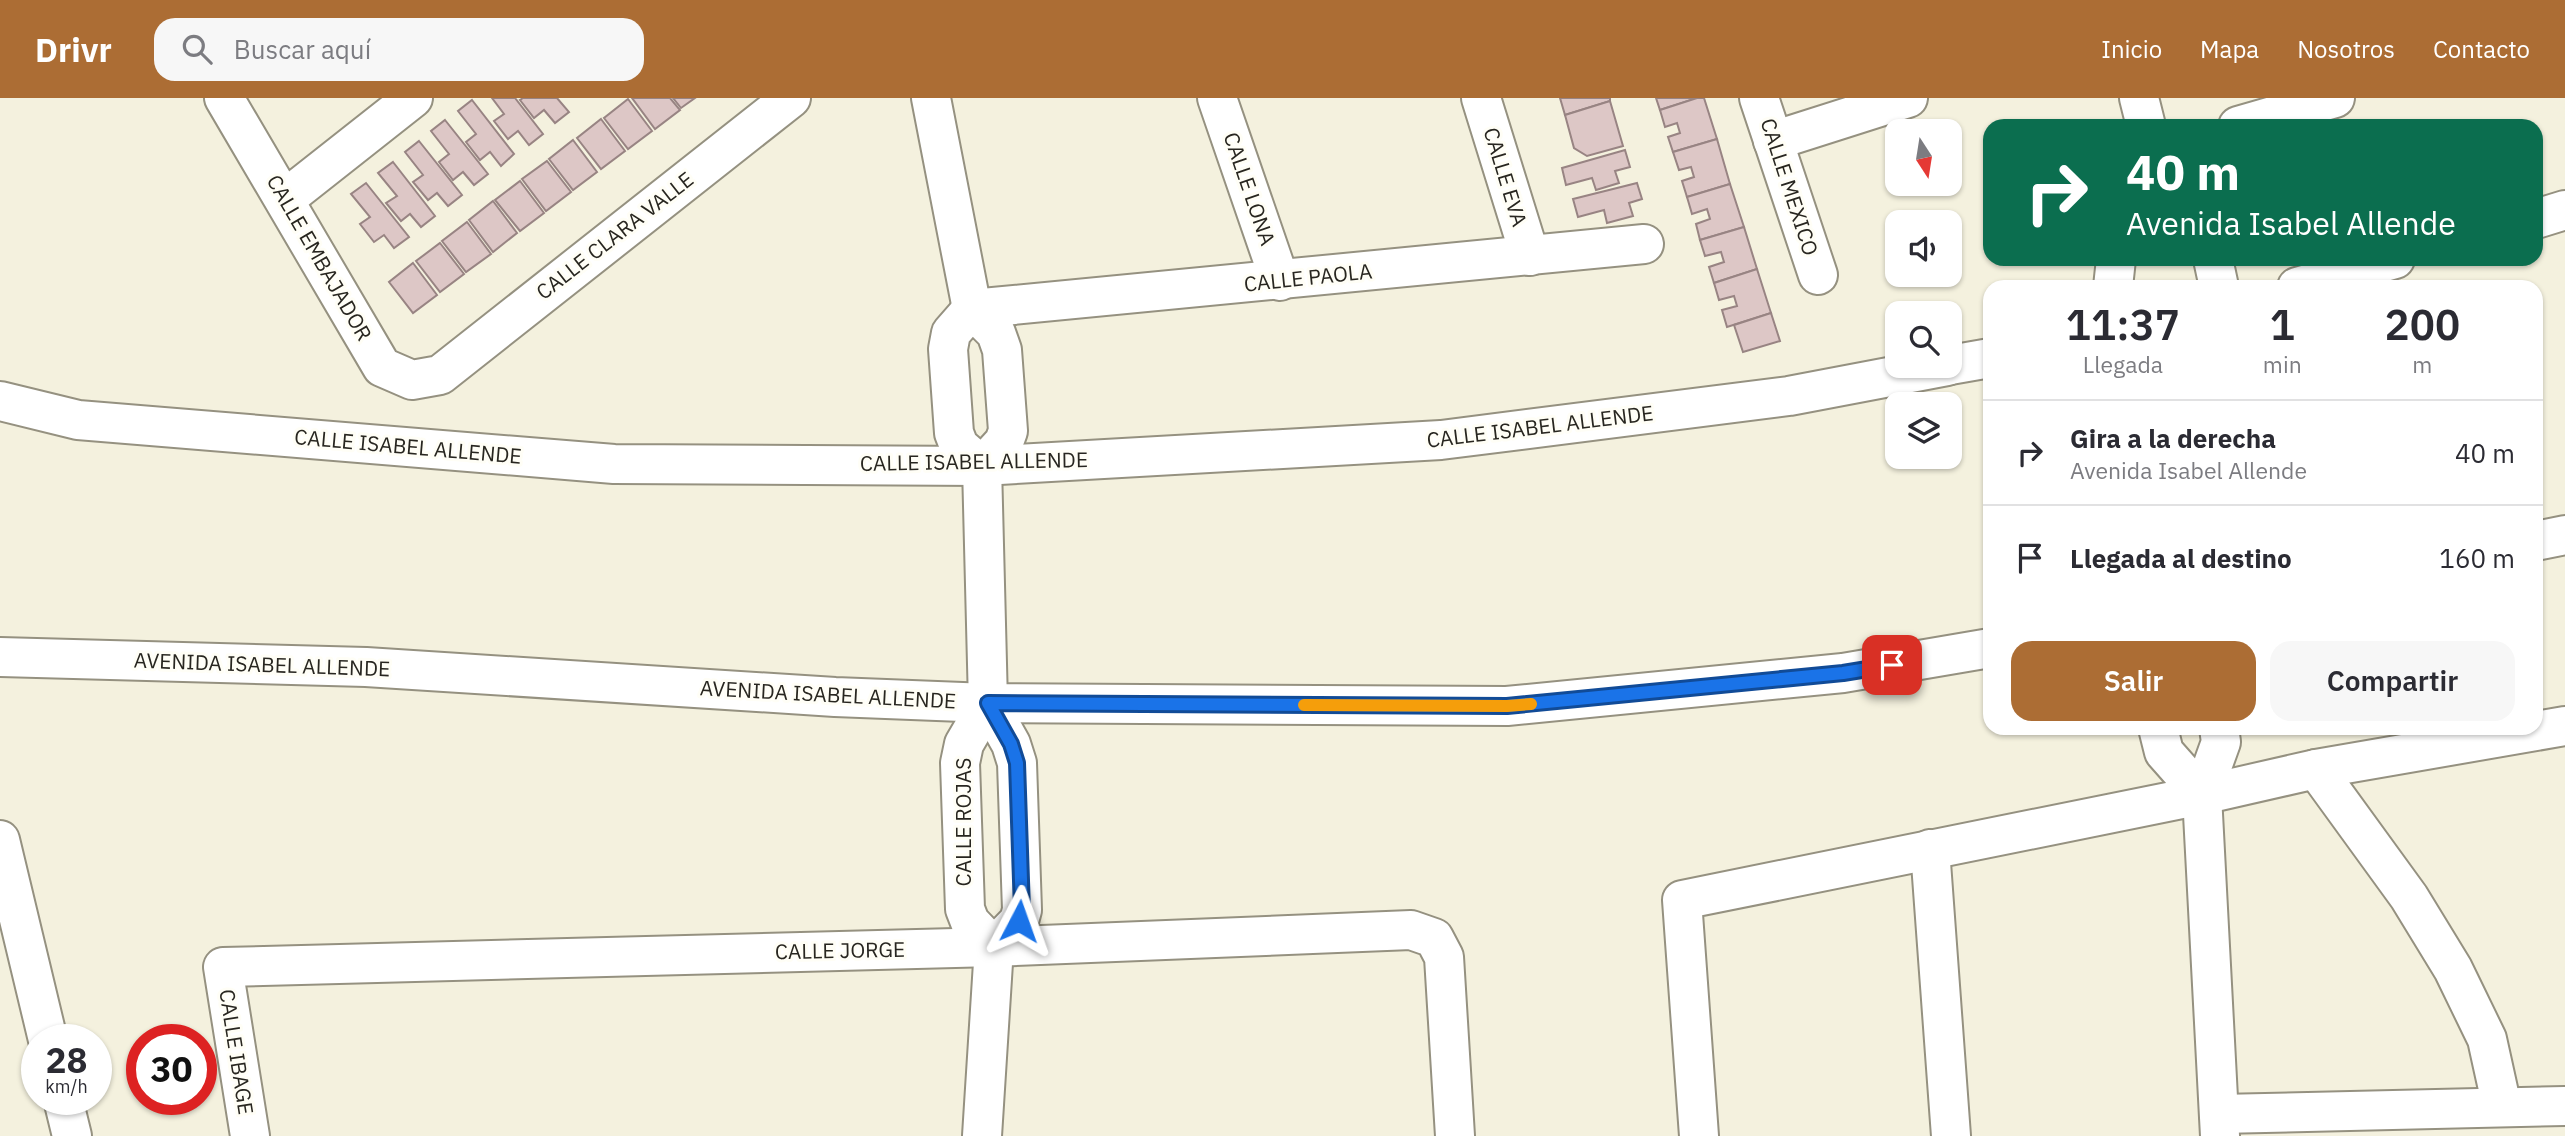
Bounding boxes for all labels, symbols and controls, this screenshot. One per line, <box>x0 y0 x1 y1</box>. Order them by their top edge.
search box <box>154 18 644 81</box>
text: Drivr <box>35 28 112 71</box>
icon: search <box>178 30 216 68</box>
text: Buscar aquí <box>234 32 371 66</box>
text: Inicio <box>2101 33 2162 65</box>
text: Mapa <box>2200 33 2259 65</box>
text: Nosotros <box>2297 33 2395 65</box>
text: Contacto <box>2433 33 2530 65</box>
street label: CALLE MEXICO <box>1755 114 1825 259</box>
north arrow <box>1885 119 1962 196</box>
map controls <box>1885 119 1962 469</box>
street label: CALLE EVA <box>1478 124 1534 230</box>
street label: CALLE LONA <box>1218 128 1282 249</box>
text: 40 m <box>2126 140 2240 203</box>
icon: right <box>2011 147 2102 238</box>
street label: CALLE CLARA VALLE <box>530 165 699 306</box>
street label: CALLE EMBAJADOR <box>261 169 379 346</box>
text: Avenida Isabel Allende <box>2126 202 2456 244</box>
button: sound <box>1885 210 1962 287</box>
street label: CALLE PAOLA <box>1242 256 1373 298</box>
text: 11:37 <box>2066 297 2180 352</box>
text: 1 <box>2270 297 2295 352</box>
text: 200 <box>2385 297 2460 352</box>
button: search <box>1885 301 1962 378</box>
text: Llegada <box>2083 349 2163 379</box>
text: min <box>2263 349 2302 379</box>
text: m <box>2412 349 2432 379</box>
button: layers <box>1885 392 1962 469</box>
street label: CALLE ISABEL ALLENDE <box>1425 398 1655 454</box>
text: Gira a la derecha <box>2070 421 2276 455</box>
street label: CALLE ISABEL ALLENDE <box>293 422 523 470</box>
icon: right <box>2011 434 2049 472</box>
text: 40 m <box>2455 436 2515 470</box>
street label: CALLE ISABEL ALLENDE <box>860 445 1088 477</box>
text: Avenida Isabel Allende <box>2070 455 2307 485</box>
icon: arrive <box>2011 539 2049 577</box>
text: Llegada al destino <box>2070 541 2292 575</box>
text: 160 m <box>2439 541 2515 575</box>
pin <box>1862 635 1922 695</box>
button: Salir <box>2011 641 2256 721</box>
button: Compartir <box>2270 641 2515 721</box>
street label: AVENIDA ISABEL ALLENDE <box>133 646 391 682</box>
icon: arrive <box>1873 646 1911 684</box>
street label: AVENIDA ISABEL ALLENDE <box>699 673 957 715</box>
street label: CALLE ROJAS <box>949 758 977 886</box>
position arrow <box>982 884 1056 958</box>
street label: CALLE JORGE <box>775 935 905 965</box>
street label: CALLE IBAGE <box>213 987 261 1117</box>
speed limit sign: 30 <box>126 1024 217 1115</box>
text: 28 <box>45 1037 88 1083</box>
text: km/h <box>45 1075 88 1098</box>

